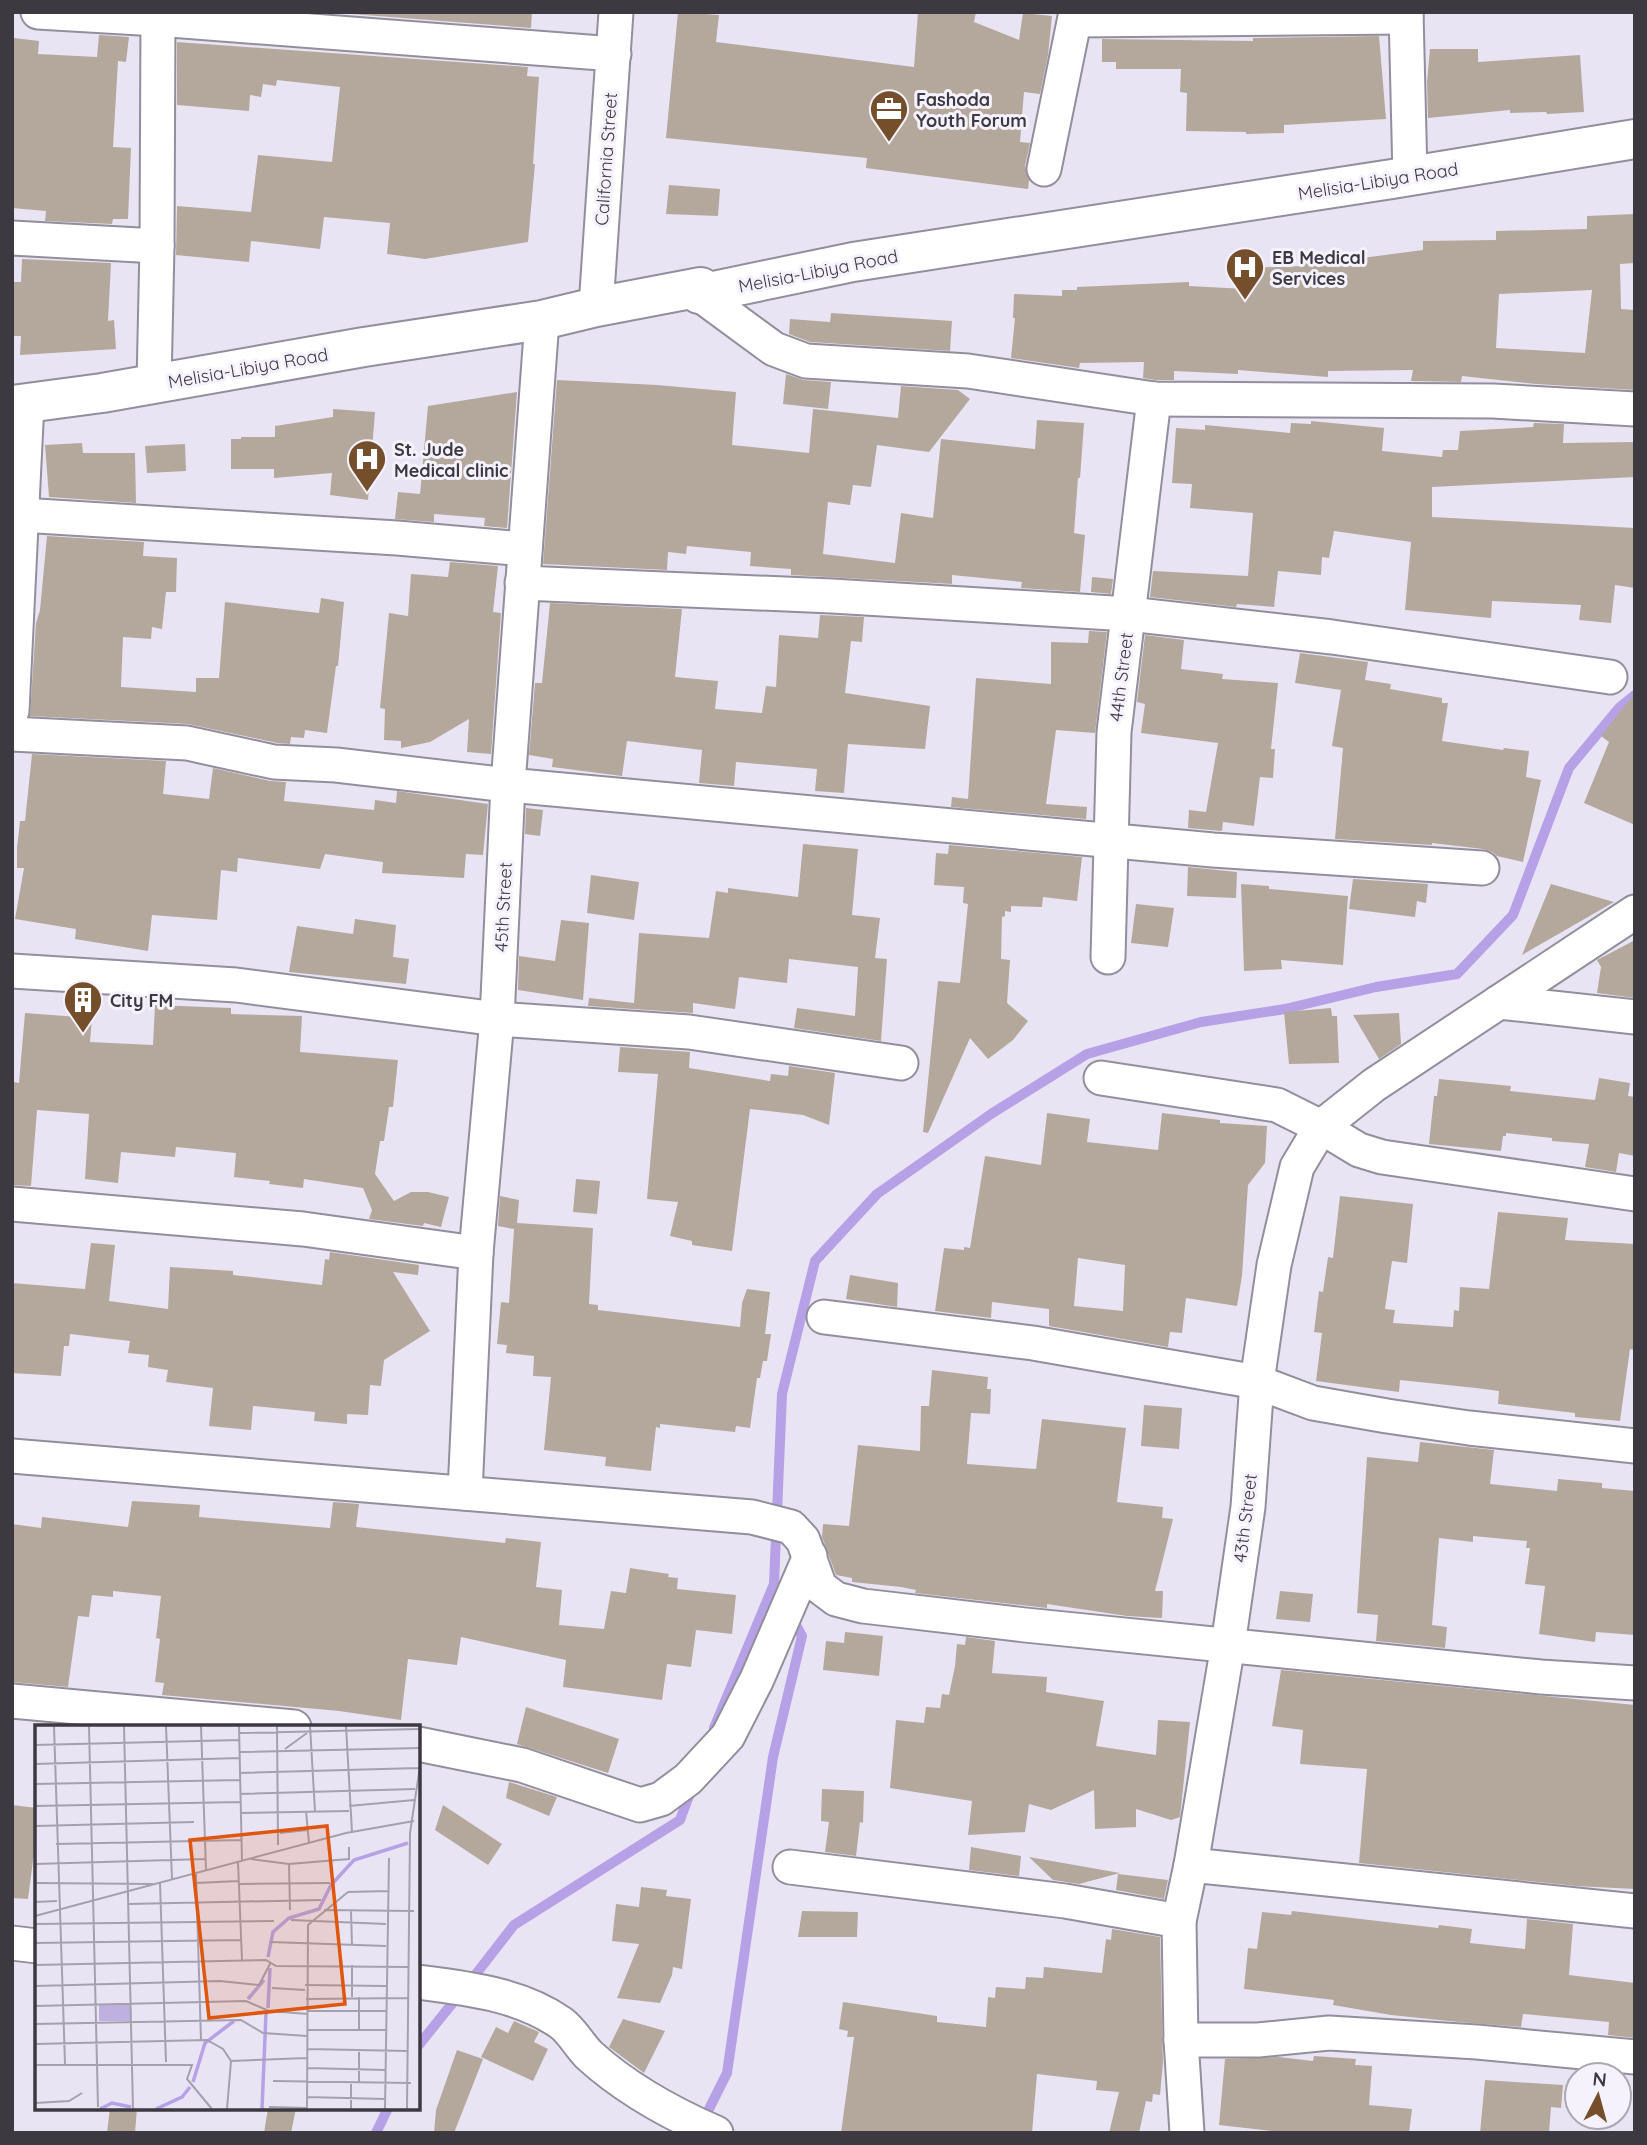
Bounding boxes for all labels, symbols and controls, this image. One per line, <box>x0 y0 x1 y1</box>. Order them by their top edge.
office icon: Fashoda Youth Forum <box>868 88 910 143</box>
place label: Fashoda Youth Forum <box>916 88 1027 132</box>
street label: California Street <box>590 92 622 226</box>
street label: Melisia-Libiya Road <box>1296 157 1460 205</box>
street label: Melisia-Libiya Road <box>736 244 900 298</box>
hospital icon: EB Medical Services <box>1224 246 1266 301</box>
place label: EB Medical Services <box>1272 246 1366 290</box>
street label: Melisia-Libiya Road <box>166 343 330 393</box>
hospital icon: St. Jude Medical clinic <box>346 438 388 493</box>
place label: St. Jude Medical clinic <box>394 438 508 482</box>
street label: 44th Street <box>1104 631 1138 723</box>
street label: 45th Street <box>489 862 517 952</box>
building icon: City FM <box>62 979 104 1034</box>
place label: City FM <box>110 989 173 1012</box>
street label: 43th Street <box>1228 1472 1262 1564</box>
inset map <box>35 1725 420 2110</box>
north arrow <box>1563 2061 1633 2131</box>
text: N <box>1592 2066 1608 2092</box>

